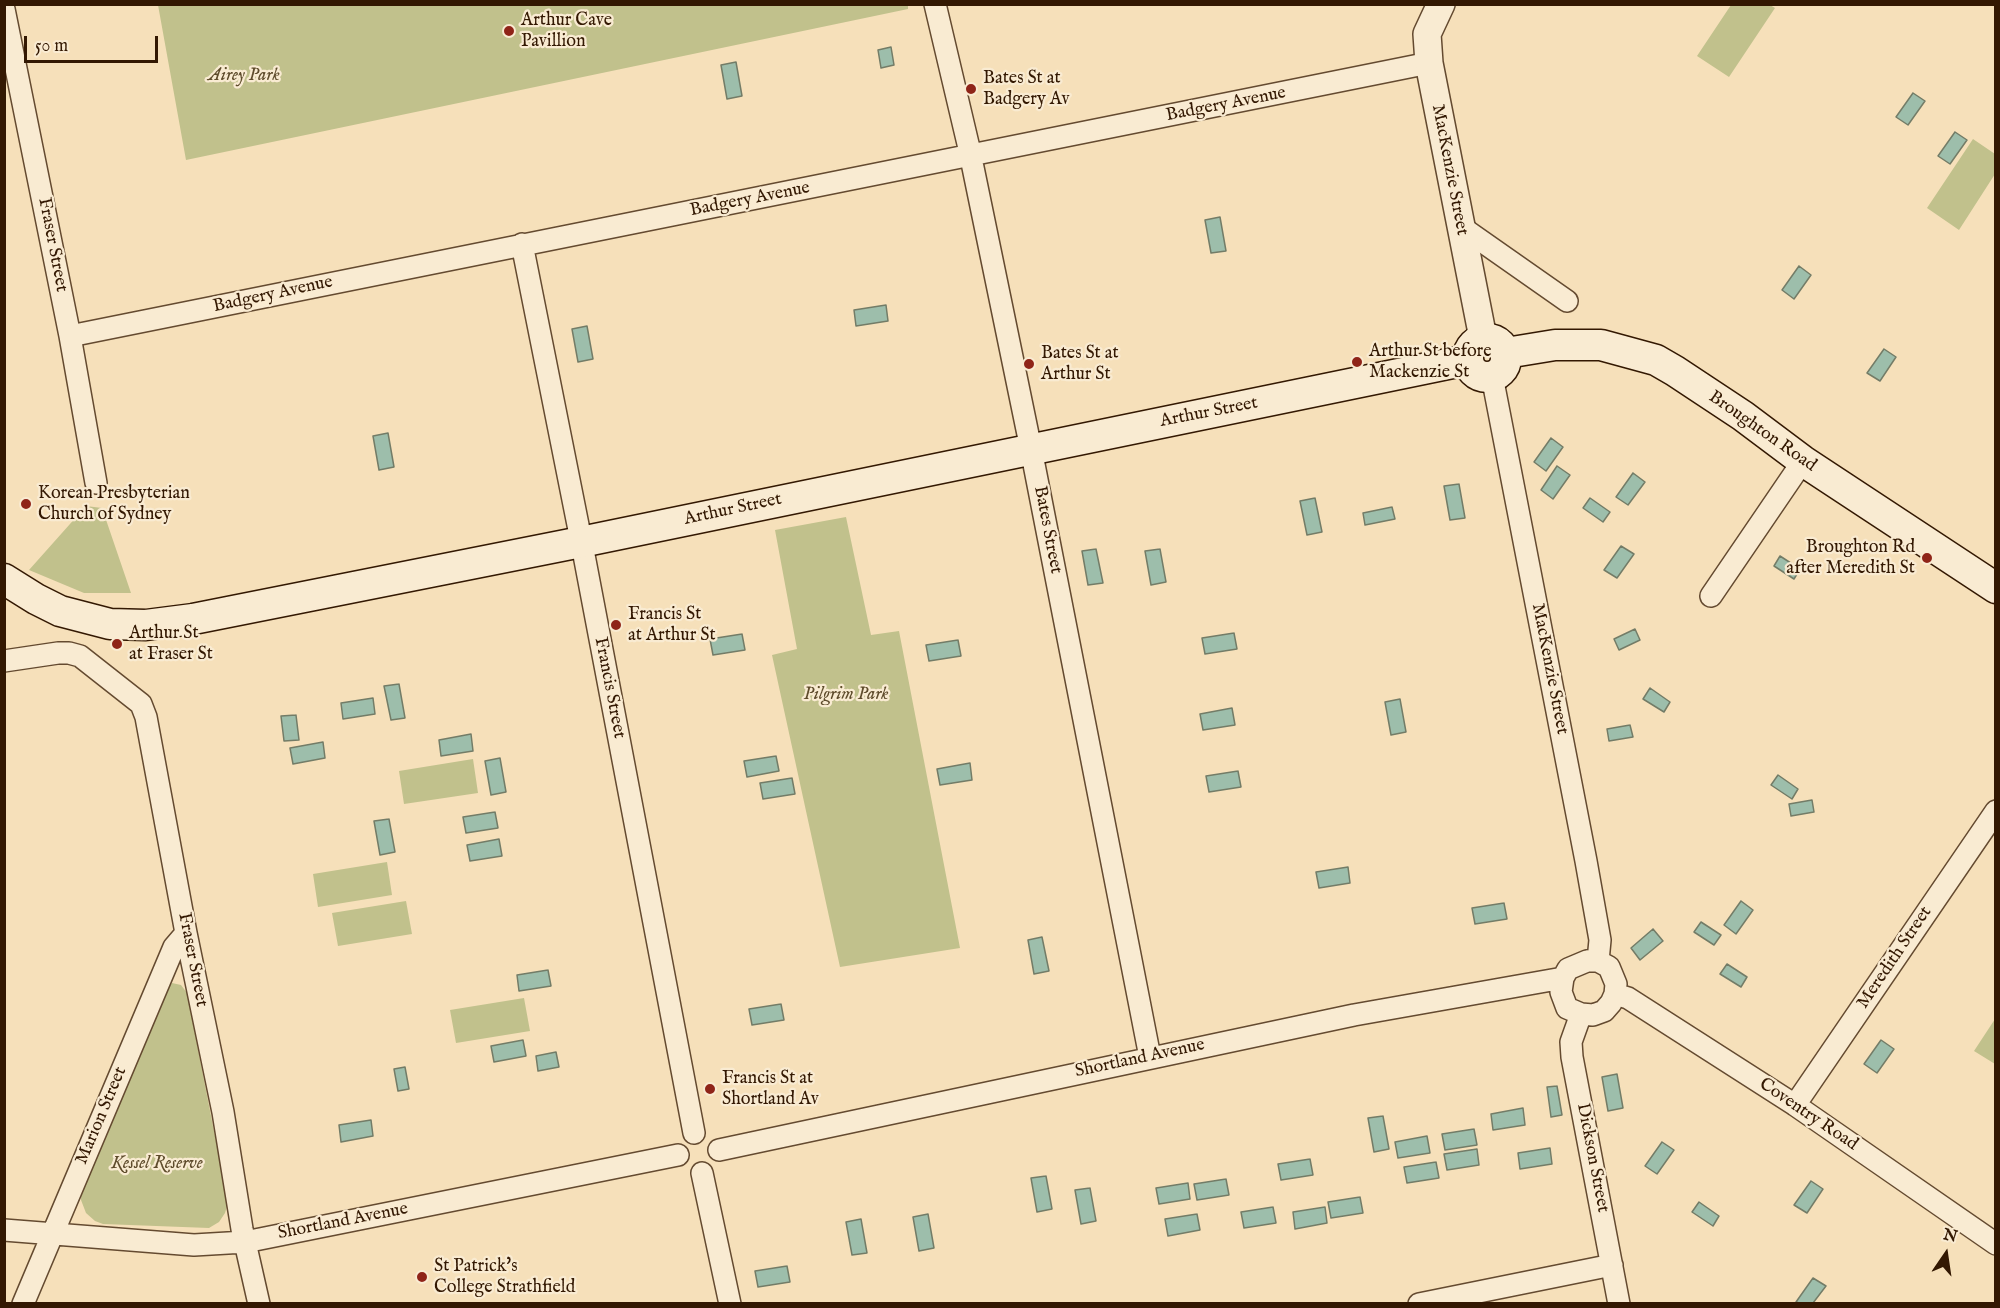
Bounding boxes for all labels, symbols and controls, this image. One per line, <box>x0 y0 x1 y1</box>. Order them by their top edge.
place label: Arthur Cave Pavillion <box>521 10 612 52</box>
scale bar <box>27 24 160 62</box>
marker: Arthur Cave Pavillion <box>502 24 516 38</box>
text: 50 m <box>35 35 68 58</box>
park label: Airey Park <box>208 65 280 87</box>
place label: Bates St at Badgery Av <box>983 68 1069 110</box>
marker: Bates St at Badgery Av <box>964 82 978 96</box>
street label: Badgery Avenue <box>1164 83 1288 127</box>
street label: MacKenzie Street <box>1426 103 1472 237</box>
street label: Badgery Avenue <box>688 178 812 222</box>
street label: Fraser Street <box>32 196 72 294</box>
street label: Badgery Avenue <box>211 272 335 318</box>
place label: Arthur St before Mackenzie St <box>1369 341 1491 384</box>
place label: Bates St at Arthur St <box>1041 343 1119 386</box>
marker: Arthur St before Mackenzie St <box>1350 355 1364 369</box>
marker: Bates St at Arthur St <box>1022 357 1036 371</box>
street label: Broughton Road <box>1704 387 1820 477</box>
street label: Arthur Street <box>1158 393 1260 433</box>
place label: Korean Presbyterian Church of Sydney <box>38 483 190 526</box>
street label: Bates Street <box>1028 484 1066 576</box>
street label: Arthur Street <box>682 489 784 531</box>
marker: Korean Presbyterian Church of Sydney <box>19 497 33 511</box>
place label: Broughton Rd after Meredith St <box>1786 537 1915 580</box>
marker: Broughton Rd after Meredith St <box>1920 551 1934 565</box>
street label: MacKenzie Street <box>1526 602 1572 736</box>
place label: Francis St at Arthur St <box>628 604 716 646</box>
marker: Francis St at Arthur St <box>609 618 623 632</box>
place label: Arthur St at Fraser St <box>129 623 213 666</box>
street label: Francis Street <box>589 636 629 740</box>
marker: Arthur St at Fraser St <box>110 637 124 651</box>
park label: Pilgrim Park <box>804 684 888 706</box>
street label: Meredith Street <box>1853 903 1937 1013</box>
street label: Fraser Street <box>172 911 212 1009</box>
street label: Shortland Avenue <box>1073 1035 1207 1083</box>
street label: Marion Street <box>72 1064 132 1168</box>
place label: Francis St at Shortland Av <box>722 1068 819 1110</box>
street label: Coventry Road <box>1755 1074 1861 1156</box>
marker: Francis St at Shortland Av <box>703 1082 717 1096</box>
street label: Dickson Street <box>1571 1102 1613 1214</box>
park label: Kessel Reserve <box>111 1153 203 1175</box>
street label: Shortland Avenue <box>276 1199 410 1245</box>
north arrow <box>1916 1224 1976 1284</box>
text: N <box>1941 1225 1959 1248</box>
place label: St Patrick's College Strathfield <box>434 1256 575 1298</box>
marker: St Patrick's College Strathfield <box>415 1270 429 1284</box>

